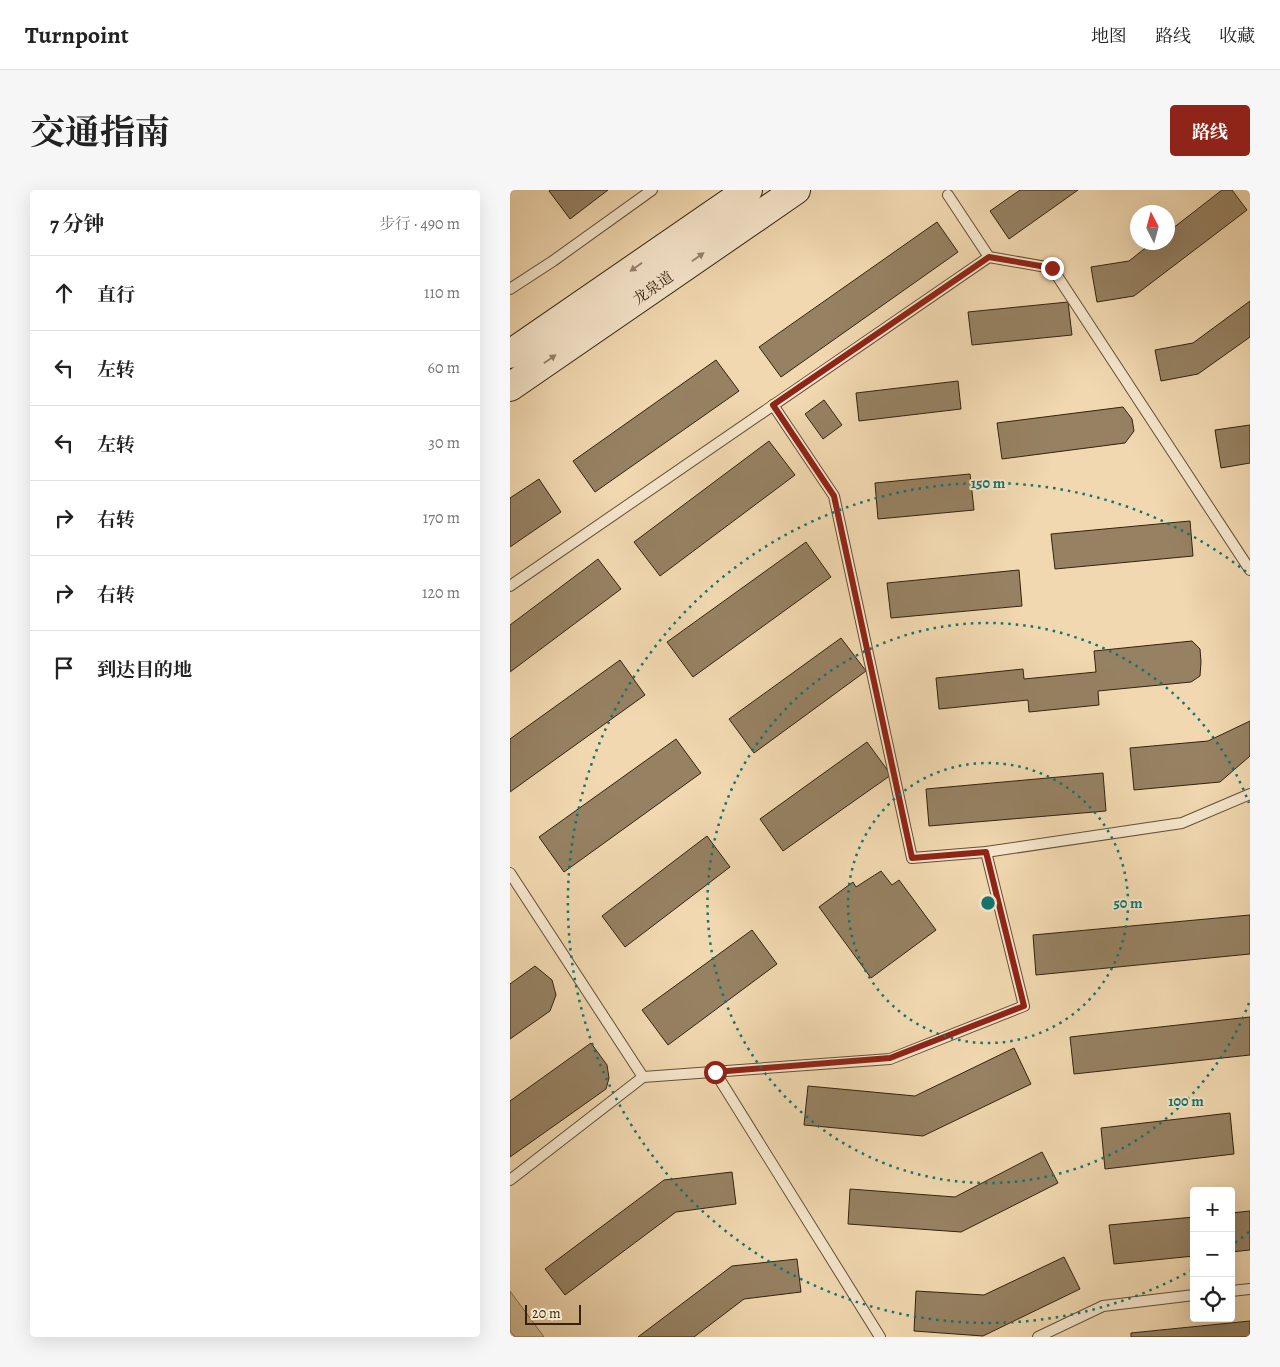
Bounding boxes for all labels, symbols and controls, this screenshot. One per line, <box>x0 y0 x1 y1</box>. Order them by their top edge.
text: Turnpoint <box>25 19 129 51</box>
text: 地图 <box>1091 24 1127 48</box>
text: 路线 <box>1155 24 1191 48</box>
text: 收藏 <box>1219 24 1255 48</box>
button: 路线 <box>1170 105 1250 156</box>
text: 交通指南 <box>30 108 170 156</box>
north arrow <box>1130 205 1175 250</box>
text: 7 分钟 <box>50 210 105 238</box>
text: 步行 · 490 m <box>379 213 460 235</box>
one-way arrow <box>692 252 705 262</box>
route end <box>1041 257 1064 280</box>
one-way arrow <box>630 262 643 272</box>
street label: 龙泉道 <box>629 267 677 309</box>
icon: ahead <box>50 279 78 307</box>
text: 直行 <box>97 282 135 308</box>
text: 110 m <box>424 282 460 304</box>
icon: left <box>50 354 78 382</box>
one-way arrow <box>543 354 557 364</box>
text: 左转 <box>97 357 135 383</box>
text: 60 m <box>428 357 460 379</box>
icon: left <box>50 429 78 457</box>
text: 左转 <box>97 432 135 458</box>
text: 30 m <box>428 432 460 454</box>
text: 150 m <box>971 473 1006 493</box>
icon: right <box>50 504 78 532</box>
text: 右转 <box>97 507 135 533</box>
text: 170 m <box>423 507 460 529</box>
icon: right <box>50 579 78 607</box>
text: 右转 <box>97 582 135 608</box>
text: 120 m <box>422 582 460 604</box>
icon: arrive <box>50 654 78 682</box>
text: 到达目的地 <box>97 657 192 683</box>
text: 50 m <box>1113 893 1143 913</box>
centre of rings <box>979 894 997 912</box>
route start <box>704 1061 727 1084</box>
text: 100 m <box>1168 1091 1204 1111</box>
map controls <box>1190 1187 1235 1322</box>
button: + <box>1190 1187 1235 1232</box>
button: − <box>1190 1232 1235 1277</box>
button: locate <box>1190 1277 1235 1322</box>
scale bar <box>525 1302 581 1325</box>
text: 20 m <box>532 1304 561 1323</box>

